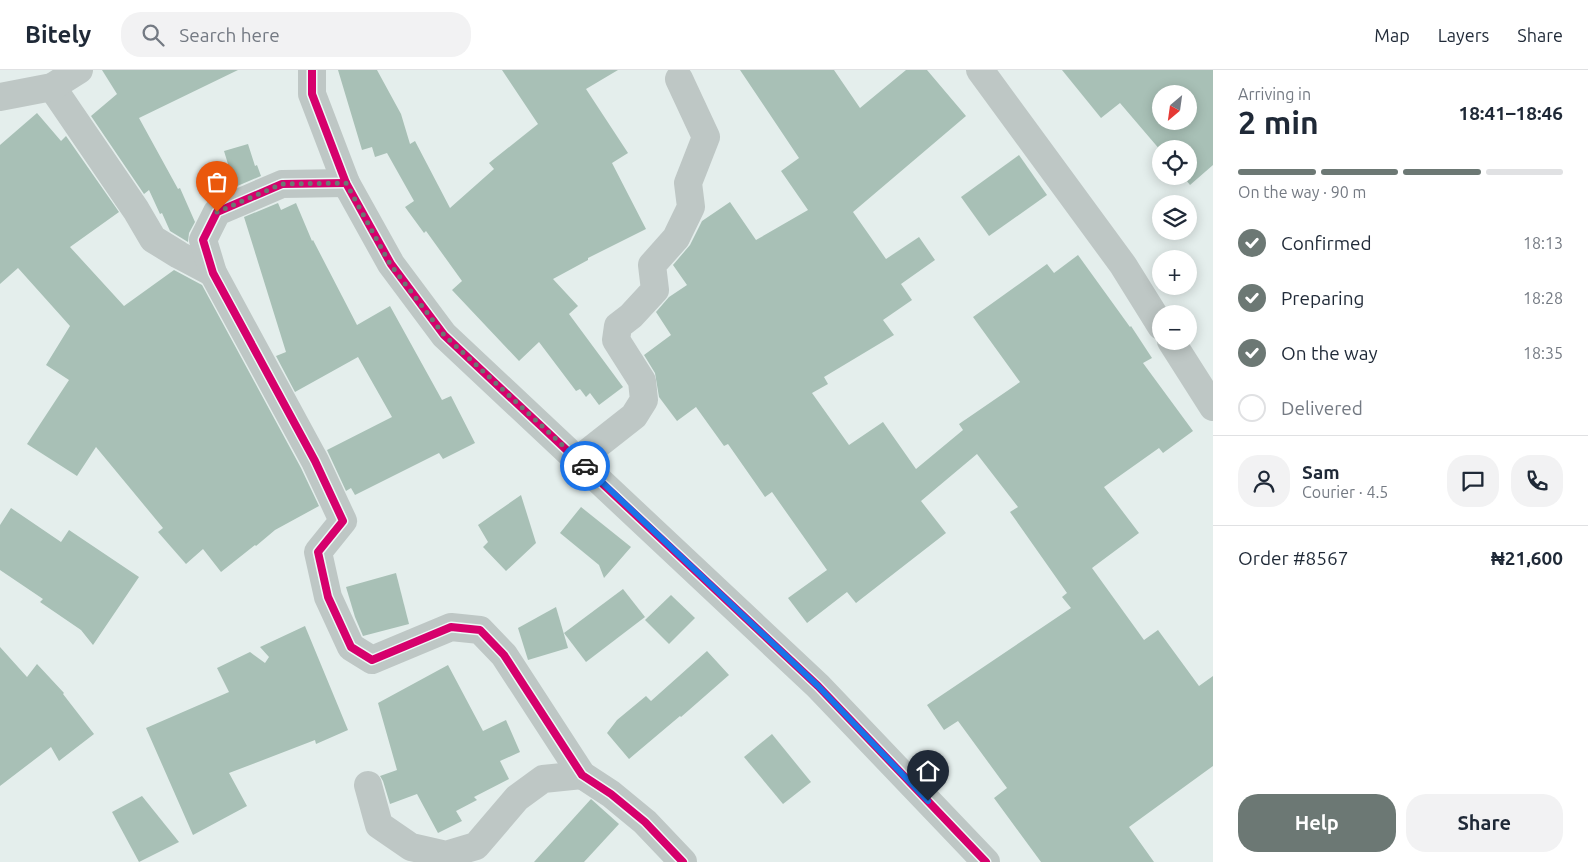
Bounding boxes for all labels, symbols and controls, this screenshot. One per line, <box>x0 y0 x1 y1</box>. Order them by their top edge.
search box <box>121 12 471 57</box>
text: Bitely <box>25 21 91 48</box>
icon: search <box>139 21 167 49</box>
text: Search here <box>179 24 280 46</box>
text: Map <box>1374 25 1410 45</box>
text: Layers <box>1438 25 1489 45</box>
text: Share <box>1517 25 1563 45</box>
north arrow <box>1152 85 1198 130</box>
map controls <box>1152 85 1197 350</box>
text: Arriving in <box>1238 85 1311 103</box>
text: 18:41–18:46 <box>1458 102 1563 124</box>
text: 2 min <box>1238 104 1319 140</box>
button: locate <box>1152 140 1197 185</box>
pin <box>196 161 238 212</box>
icon: bag <box>203 168 231 196</box>
text: On the way · 90 m <box>1238 183 1366 201</box>
button: layers <box>1152 195 1197 240</box>
icon: check <box>1238 229 1266 257</box>
text: Confirmed <box>1281 232 1372 254</box>
text: 18:13 <box>1523 234 1563 252</box>
button: + <box>1152 250 1197 295</box>
icon: check <box>1238 284 1266 312</box>
text: Preparing <box>1281 287 1365 309</box>
text: 18:28 <box>1523 289 1563 307</box>
button: − <box>1152 305 1197 350</box>
icon: check <box>1238 339 1266 367</box>
text: On the way <box>1281 342 1378 364</box>
text: 18:35 <box>1523 344 1563 362</box>
text: Delivered <box>1281 397 1363 419</box>
courier <box>560 441 610 491</box>
icon: car <box>571 452 599 480</box>
button: person <box>1238 455 1290 507</box>
button: chat <box>1447 455 1499 507</box>
button: phone <box>1511 455 1563 507</box>
text: Sam <box>1302 461 1340 483</box>
text: Courier · 4.5 <box>1302 483 1388 501</box>
text: Order #8567 <box>1238 547 1348 569</box>
text: ₦21,600 <box>1491 547 1563 569</box>
pin <box>907 750 949 801</box>
icon: home <box>914 757 942 785</box>
button: Help <box>1238 794 1396 852</box>
button: Share <box>1406 794 1563 852</box>

